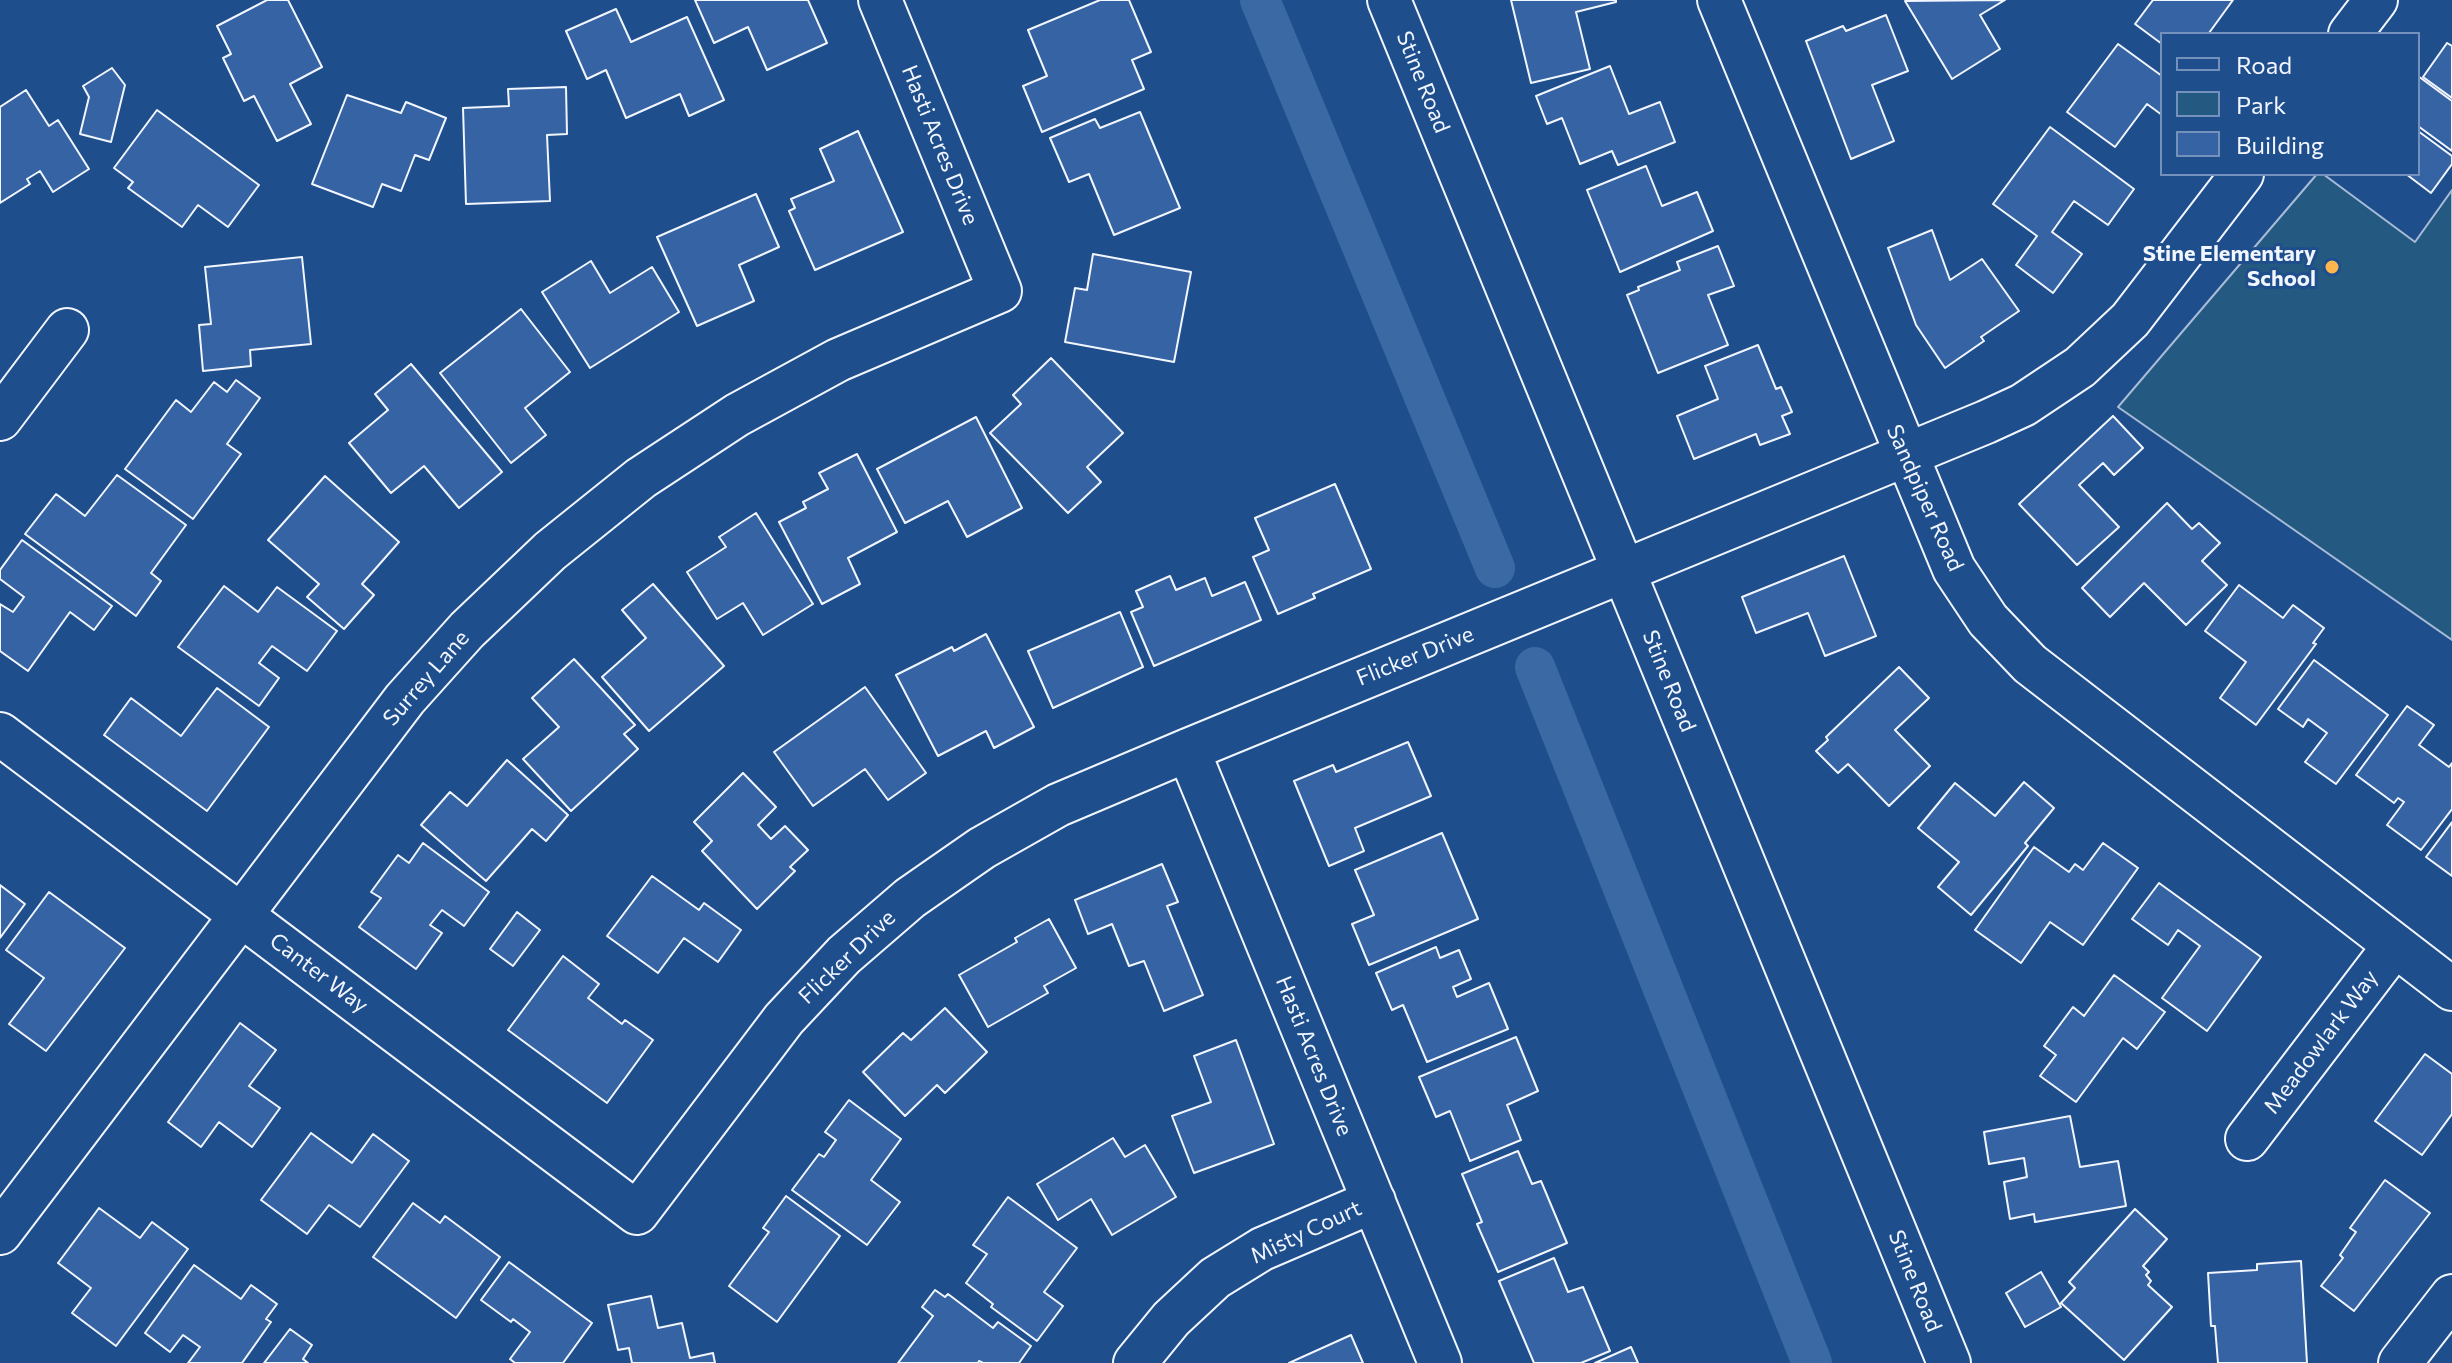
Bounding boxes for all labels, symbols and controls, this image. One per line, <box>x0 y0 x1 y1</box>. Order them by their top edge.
street label: Stine Road <box>1391 27 1455 137</box>
legend <box>2160 32 2420 176</box>
text: Road <box>2236 50 2292 79</box>
street label: Hasti Acres Drive <box>896 61 984 229</box>
text: Park <box>2236 90 2286 119</box>
text: Building <box>2236 130 2324 159</box>
place label: Stine Elementary School <box>2143 241 2316 292</box>
marker: Stine Elementary School <box>2323 258 2341 276</box>
street label: Sandpiper Road <box>1881 421 1969 575</box>
street label: Flicker Drive <box>1353 621 1477 691</box>
street label: Surrey Lane <box>377 625 475 731</box>
street label: Stine Road <box>1637 626 1701 736</box>
street label: Flicker Drive <box>793 904 901 1010</box>
street label: Canter Way <box>265 927 373 1019</box>
street label: Meadowlark Way <box>2258 965 2384 1119</box>
street label: Hasti Acres Drive <box>1270 972 1358 1140</box>
street label: Misty Court <box>1246 1195 1366 1269</box>
street label: Stine Road <box>1883 1226 1947 1336</box>

